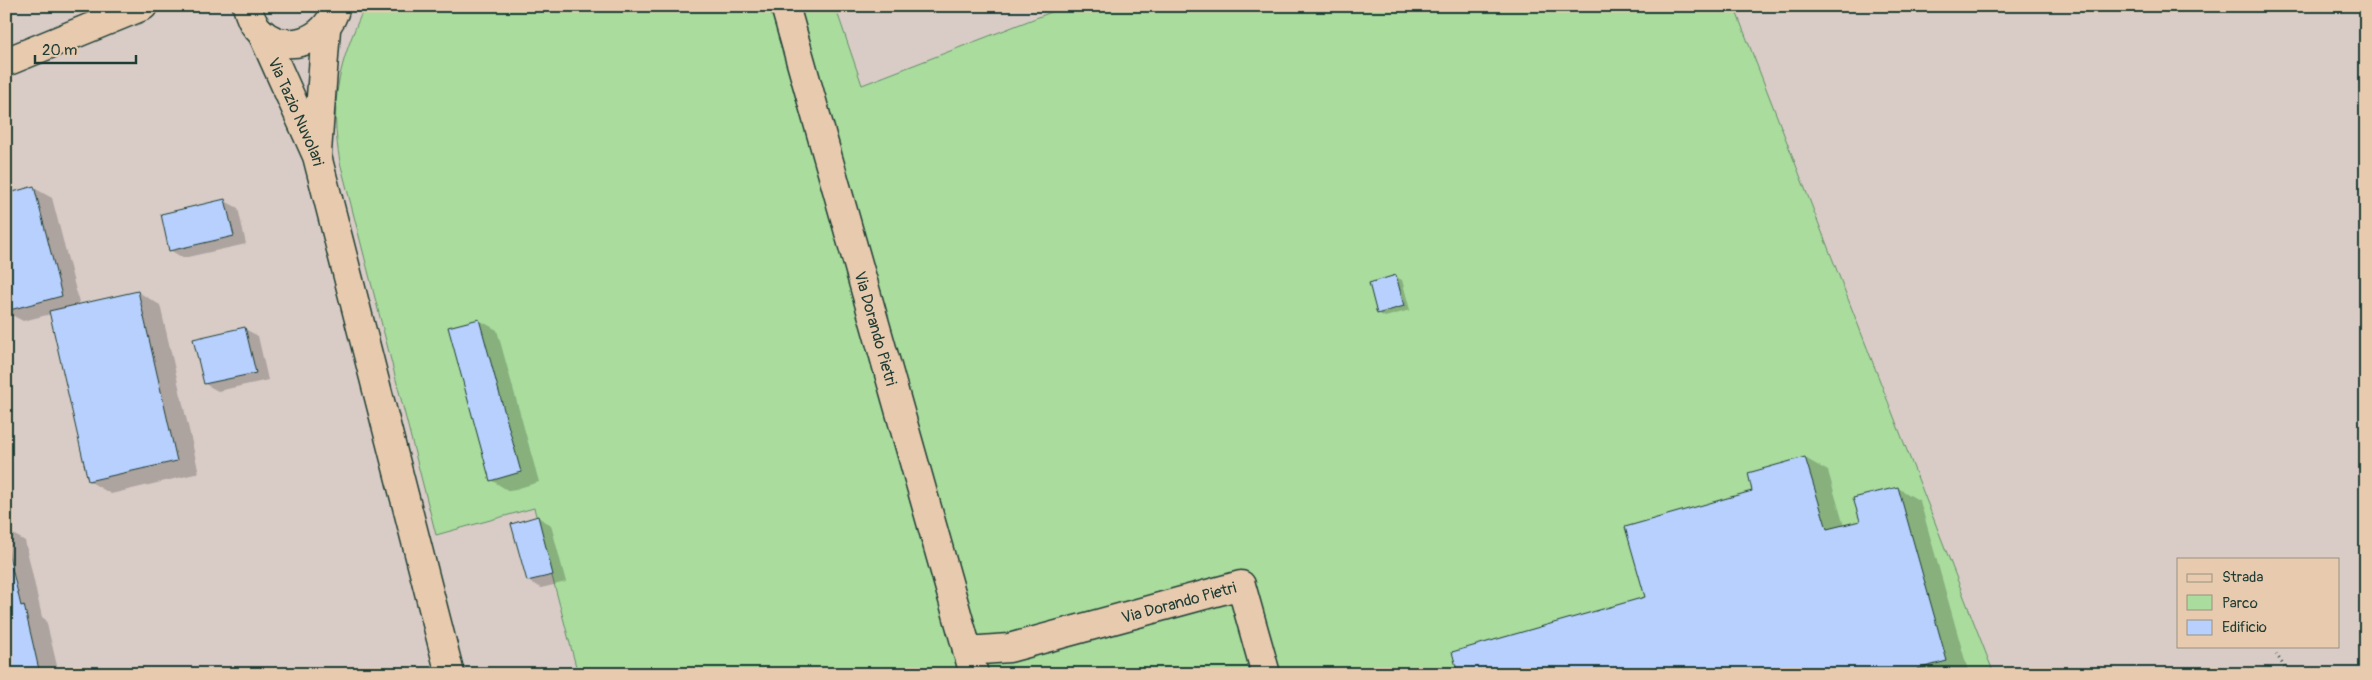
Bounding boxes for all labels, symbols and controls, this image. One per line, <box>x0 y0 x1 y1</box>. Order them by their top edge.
scale bar <box>35 32 136 64</box>
text: 20 m <box>42 41 77 60</box>
street label: Via Tazio Nuvolari <box>263 55 328 168</box>
street label: Via Dorando Pietri <box>850 269 901 388</box>
legend <box>2177 558 2340 648</box>
text: Strada <box>2222 568 2263 587</box>
street label: Via Dorando Pietri <box>1119 578 1239 628</box>
text: Parco <box>2222 594 2258 613</box>
text: Edificio <box>2222 618 2267 637</box>

